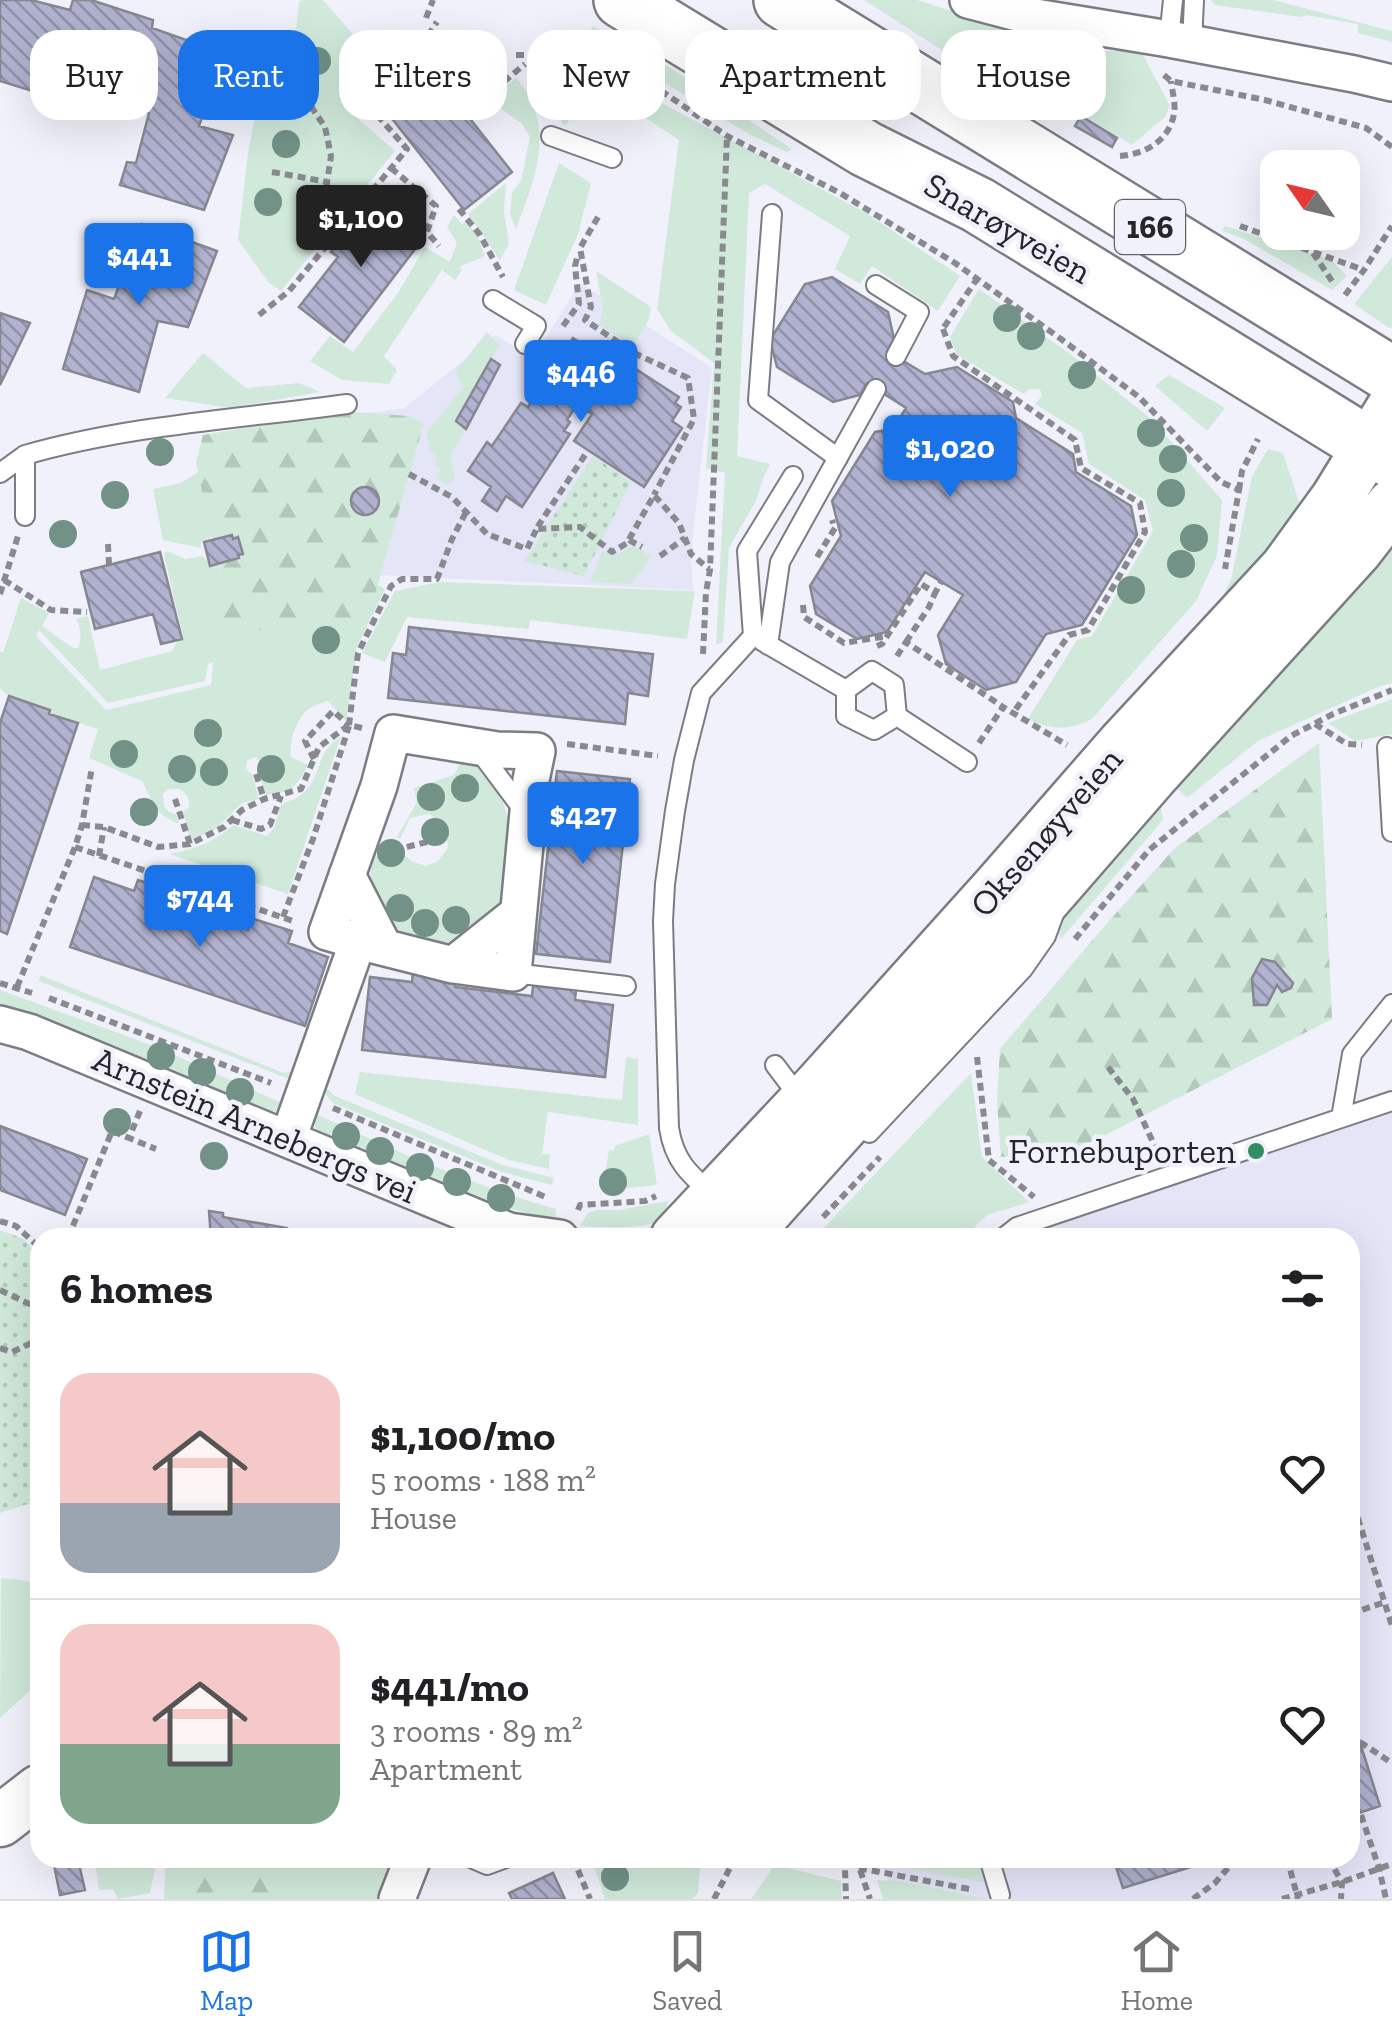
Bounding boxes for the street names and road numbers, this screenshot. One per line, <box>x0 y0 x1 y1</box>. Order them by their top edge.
street label: Snarøyveien <box>917 163 1099 293</box>
road number: 166 <box>1115 200 1185 254</box>
street label: Oksenøyveien <box>961 739 1131 925</box>
street label: Arnstein Arnebergs vei <box>87 1038 423 1212</box>

